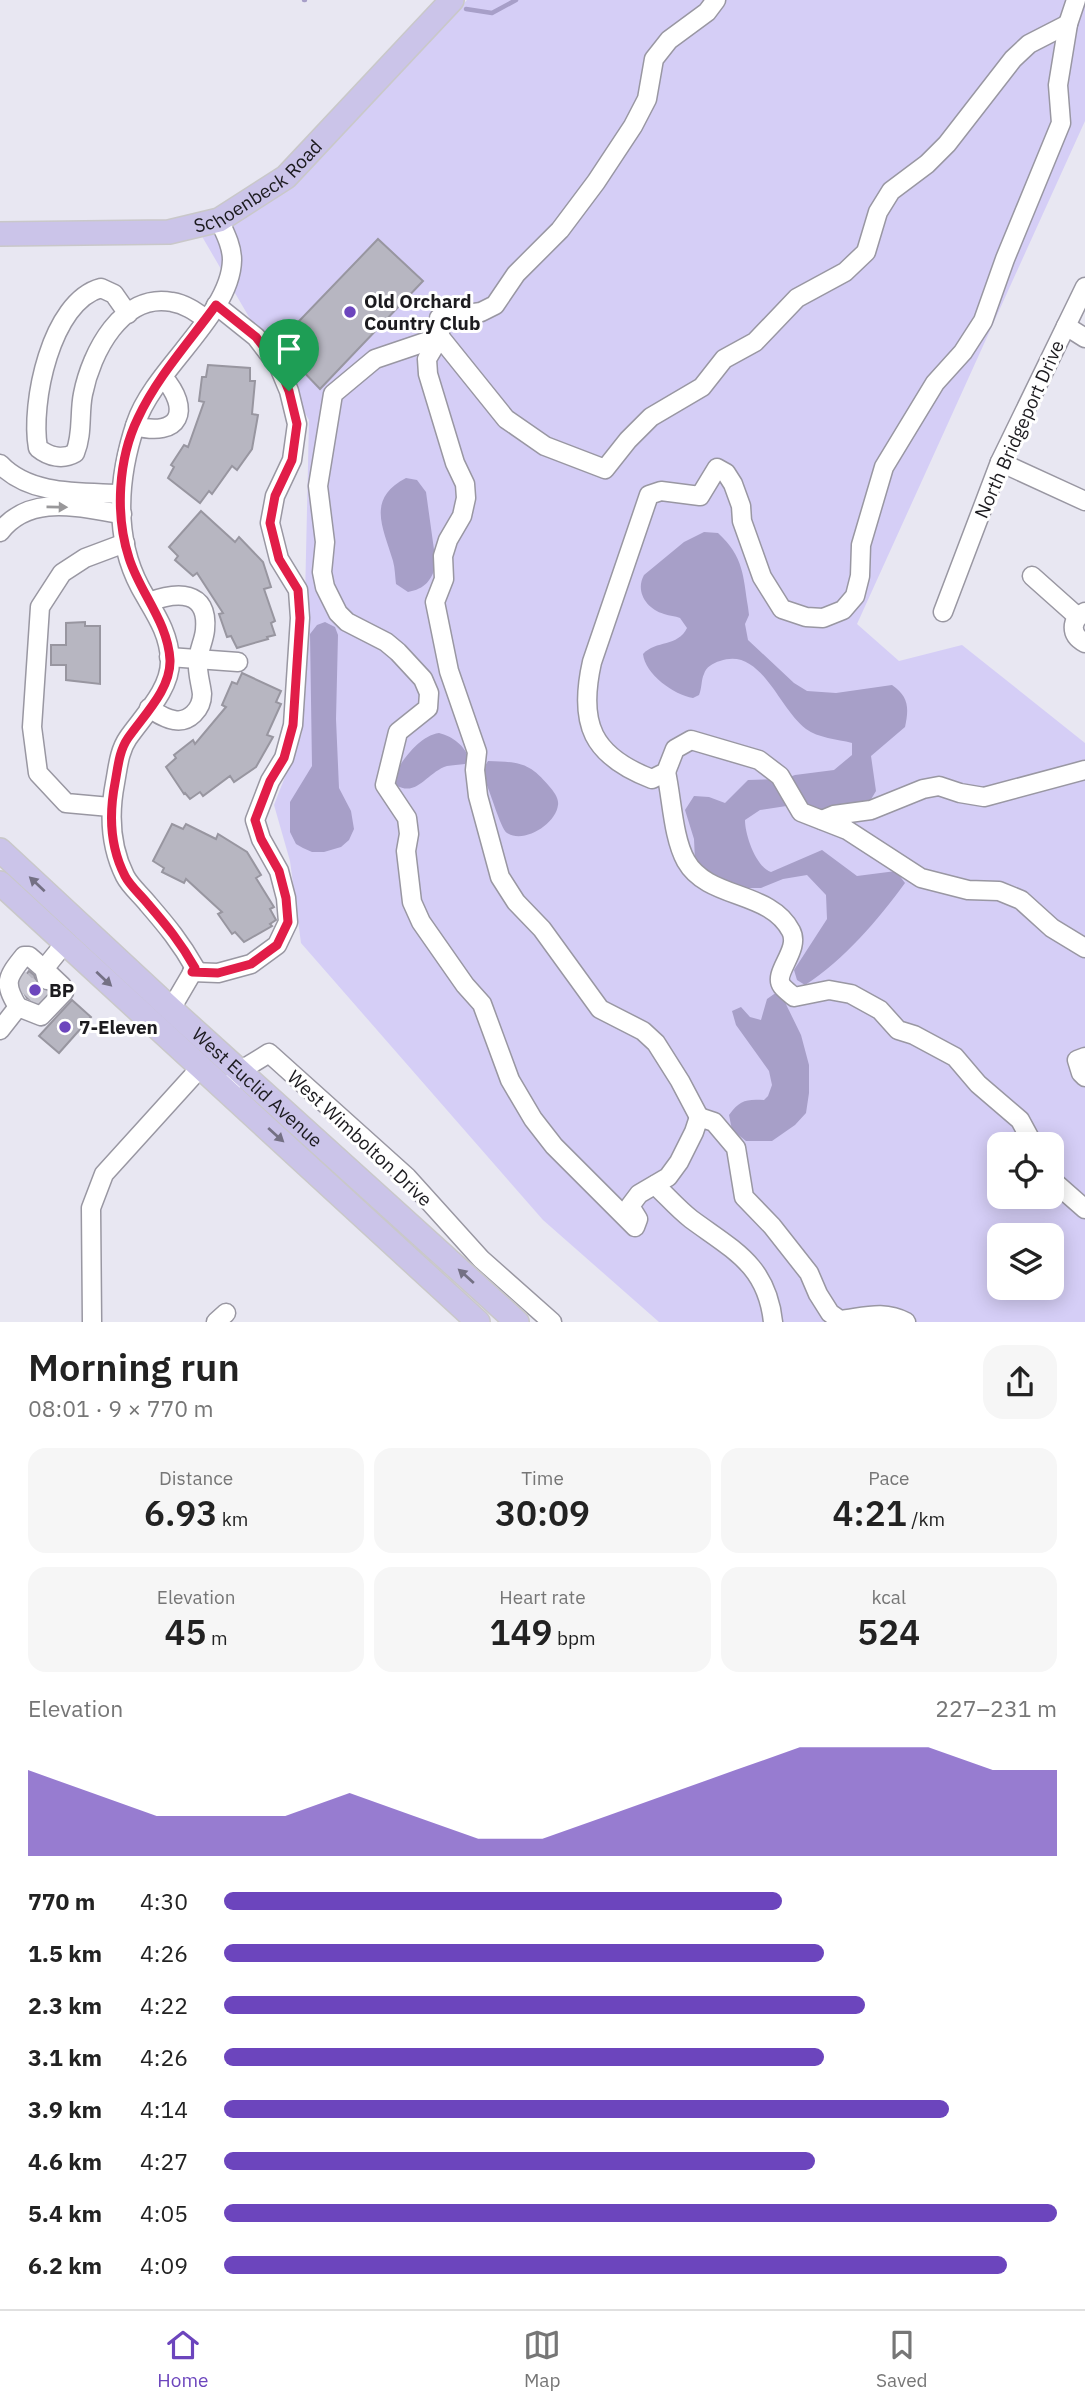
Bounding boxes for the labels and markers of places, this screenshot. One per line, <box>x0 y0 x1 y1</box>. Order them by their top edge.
place label: Old Orchard Country Club <box>364 289 480 335</box>
marker: Old Orchard Country Club <box>342 304 358 320</box>
pin <box>259 319 319 391</box>
place label: BP <box>49 978 74 1002</box>
marker: BP <box>27 982 43 998</box>
place label: 7-Eleven <box>79 1015 158 1039</box>
marker: 7-Eleven <box>57 1019 73 1035</box>

